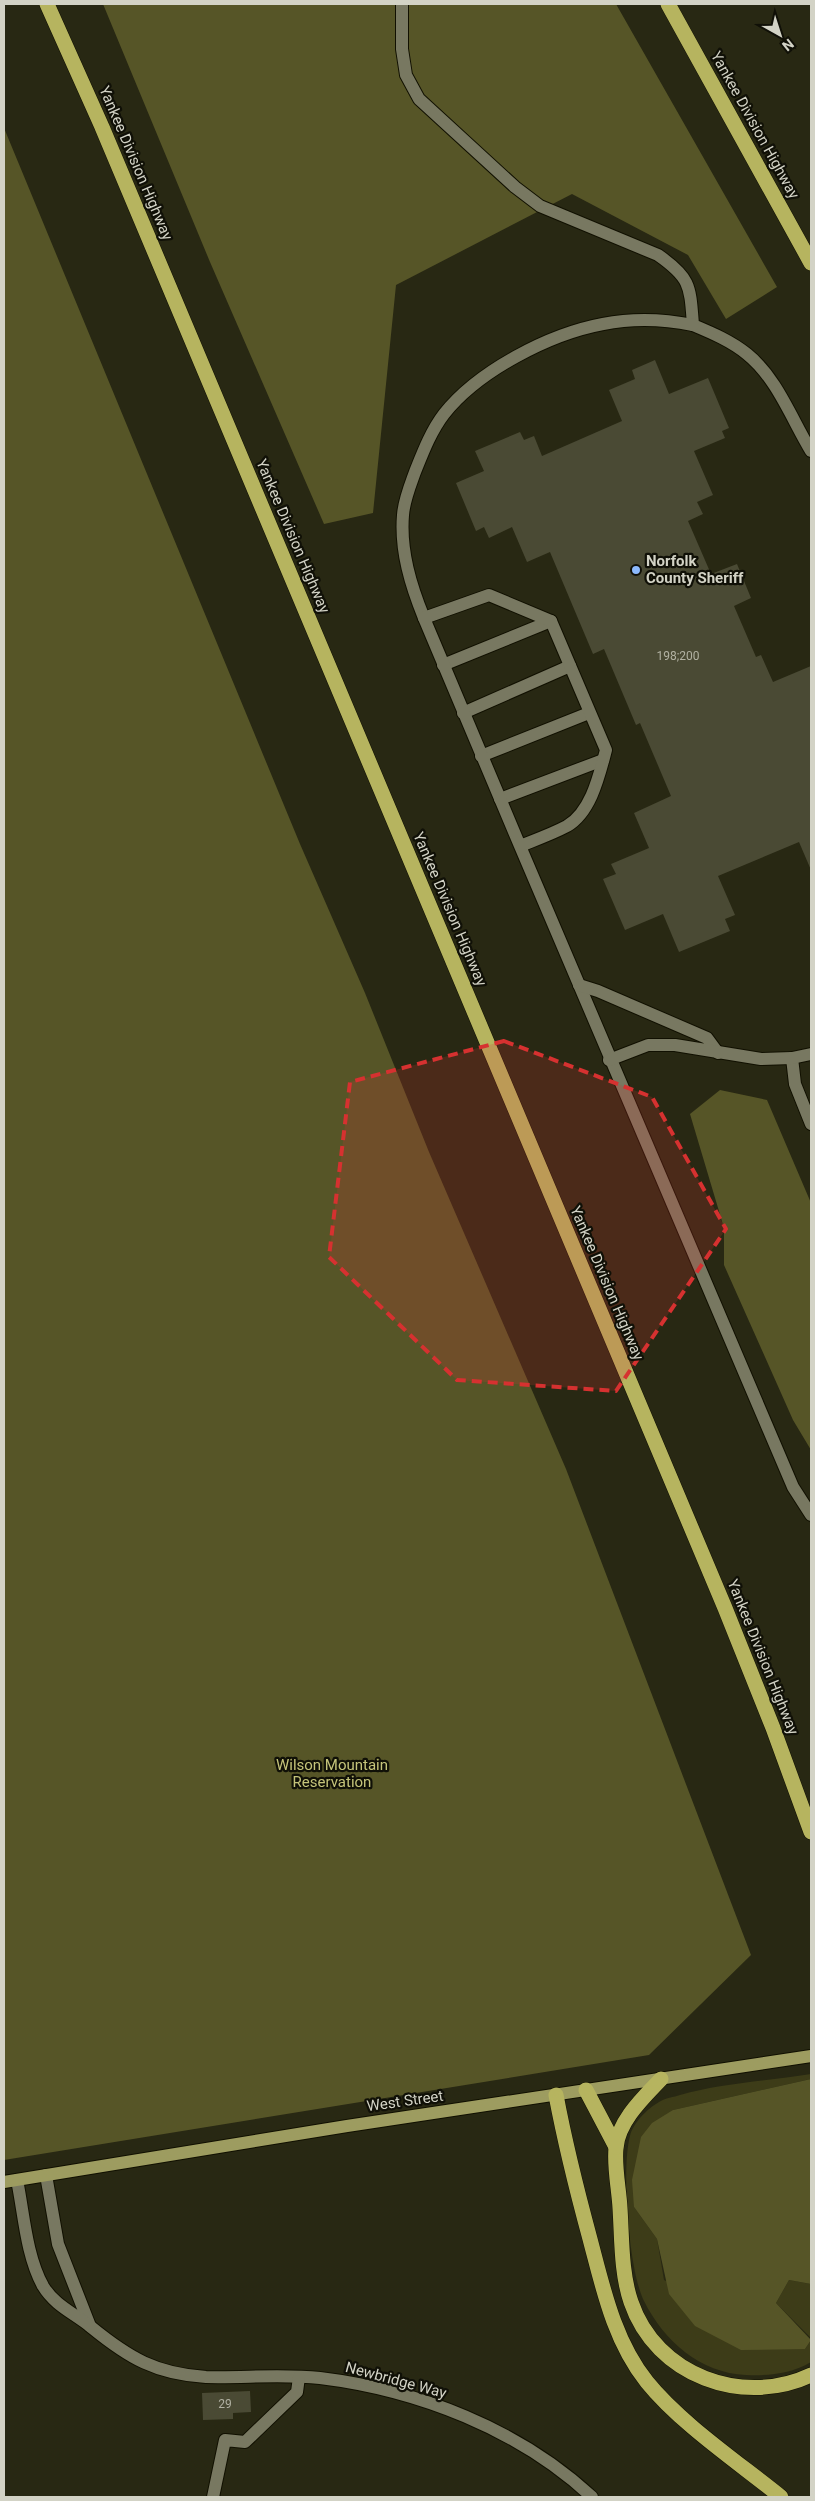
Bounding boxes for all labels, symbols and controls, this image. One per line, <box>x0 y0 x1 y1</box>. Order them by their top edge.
north arrow <box>755 10 805 60</box>
text: N <box>779 36 797 54</box>
street label: Yankee Division Highway <box>707 48 803 202</box>
street label: Yankee Division Highway <box>95 83 177 243</box>
street label: Yankee Division Highway <box>252 456 334 616</box>
place label: Norfolk County Sheriff <box>646 552 744 587</box>
marker: Norfolk County Sheriff <box>630 564 642 576</box>
house number: 198;200 <box>656 649 700 663</box>
street label: Yankee Division Highway <box>409 829 491 989</box>
street label: Yankee Division Highway <box>566 1203 648 1363</box>
street label: Yankee Division Highway <box>724 1577 802 1737</box>
park label: Wilson Mountain Reservation <box>276 1756 388 1791</box>
street label: West Street <box>366 2087 444 2115</box>
street label: Newbridge Way <box>344 2358 448 2402</box>
house number: 29 <box>218 2397 232 2411</box>

